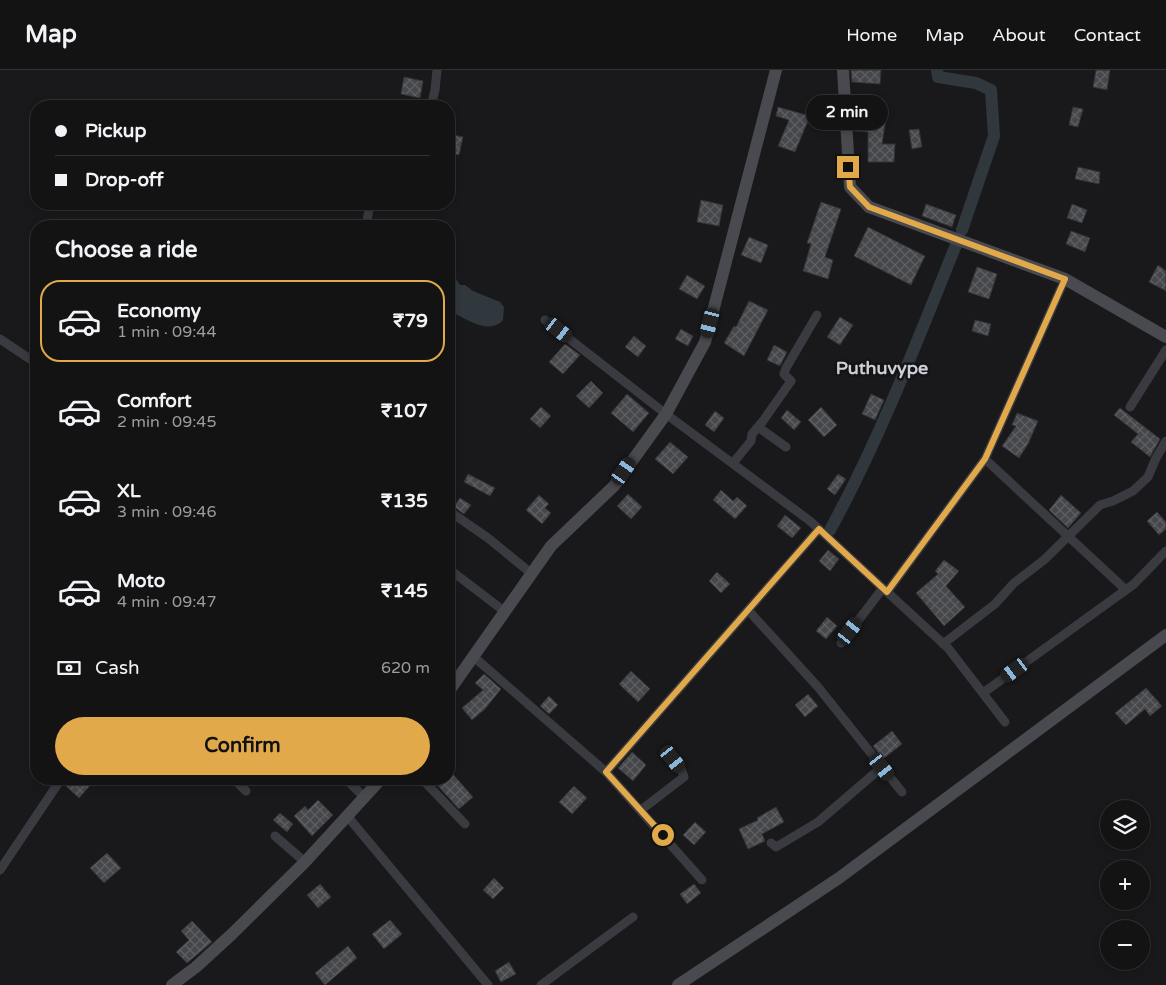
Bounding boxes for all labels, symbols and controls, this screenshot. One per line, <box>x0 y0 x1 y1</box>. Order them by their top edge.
text: Map <box>25 20 77 49</box>
text: Home <box>846 24 897 46</box>
text: Map <box>925 24 964 46</box>
text: About <box>992 24 1046 46</box>
text: Contact <box>1074 24 1141 46</box>
callout: 2 min <box>807 94 889 129</box>
text: 2 min <box>826 102 868 122</box>
text: Pickup <box>85 120 146 142</box>
route end <box>837 156 859 178</box>
text: Drop-off <box>85 169 164 191</box>
text: Choose a ride <box>55 237 198 263</box>
icon: car <box>57 299 102 344</box>
text: Economy <box>117 300 201 322</box>
car <box>699 307 720 339</box>
text: ₹79 <box>393 310 428 332</box>
car <box>542 315 575 345</box>
text: 1 min · 09:44 <box>117 322 216 342</box>
district label: Puthuvype <box>836 357 928 379</box>
icon: car <box>57 389 102 434</box>
text: Comfort <box>117 390 191 412</box>
text: ₹107 <box>381 400 428 422</box>
text: 2 min · 09:45 <box>117 412 216 432</box>
car <box>609 454 638 488</box>
icon: car <box>57 479 102 524</box>
text: XL <box>117 480 141 502</box>
text: ₹135 <box>381 490 428 512</box>
text: 3 min · 09:46 <box>117 502 216 522</box>
icon: car <box>57 569 102 614</box>
text: Moto <box>117 570 165 592</box>
text: ₹145 <box>381 580 428 602</box>
text: 4 min · 09:47 <box>117 592 216 612</box>
car <box>834 615 865 647</box>
icon: cash <box>55 654 83 682</box>
car <box>998 655 1031 685</box>
text: Cash <box>95 657 140 679</box>
text: 620 m <box>381 658 430 678</box>
button: Confirm <box>55 717 430 775</box>
car <box>657 743 688 775</box>
car <box>866 751 897 783</box>
map controls <box>1100 800 1150 970</box>
button: layers <box>1100 800 1150 850</box>
route start <box>652 824 674 846</box>
button: + <box>1100 860 1150 910</box>
button: − <box>1100 920 1150 970</box>

